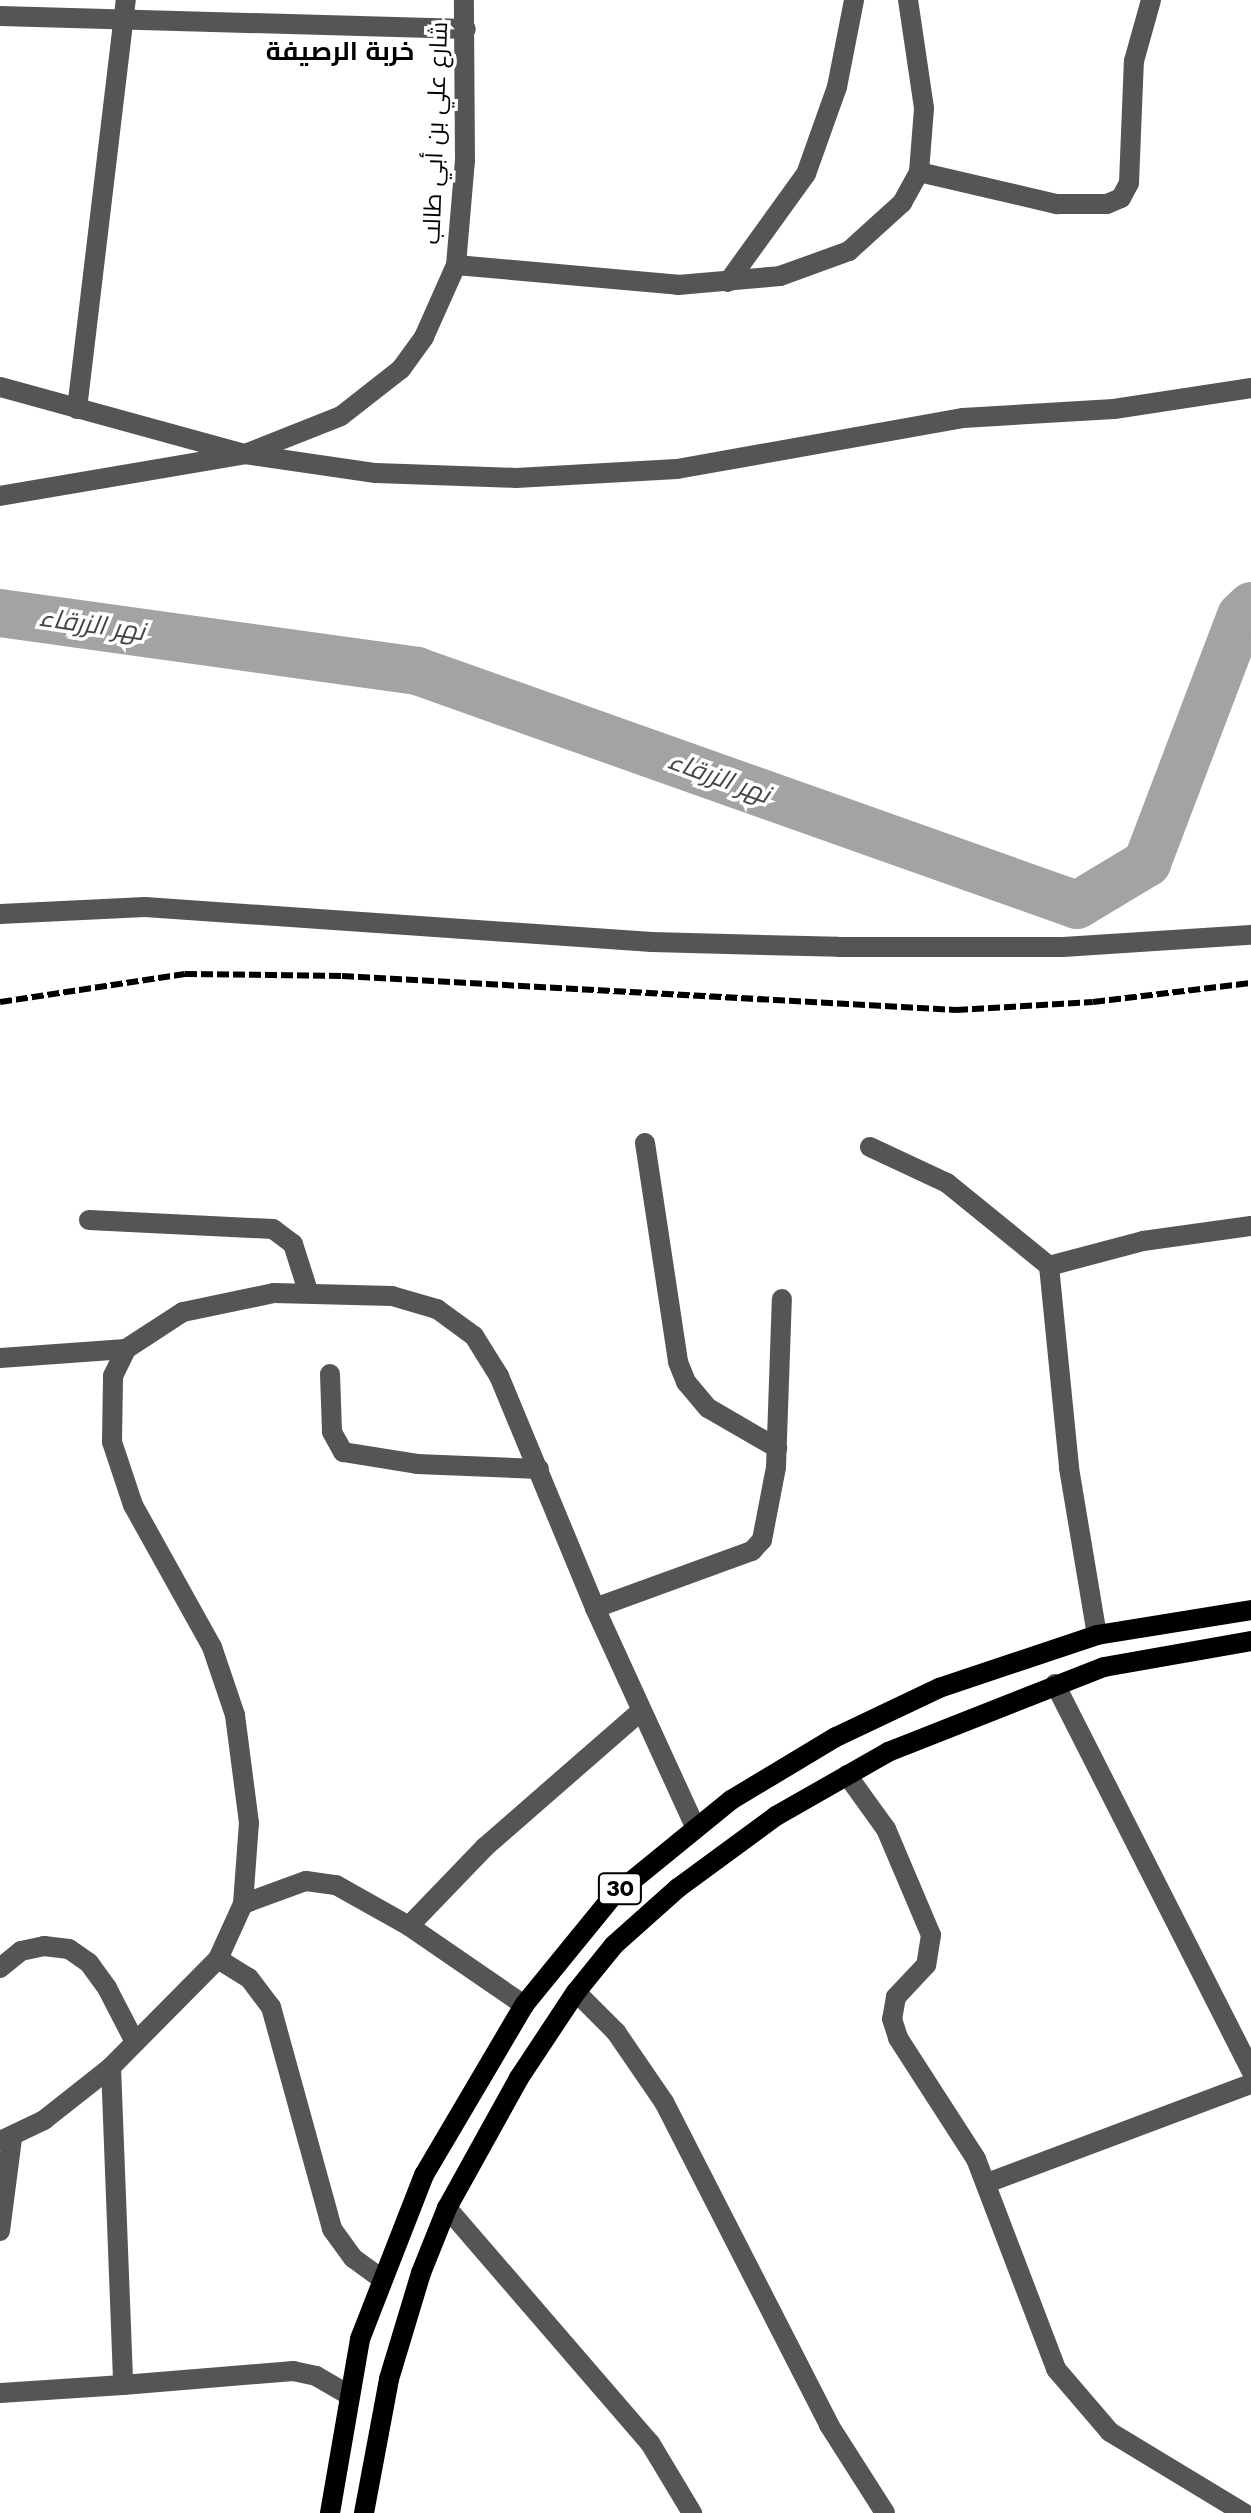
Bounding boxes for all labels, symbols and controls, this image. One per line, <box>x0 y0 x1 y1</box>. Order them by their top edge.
street label: شارع علي بن أبي طالب <box>417 21 453 245</box>
district label: خربة الرصيفة <box>266 36 414 68</box>
water label: نهر الزرقاء <box>37 602 147 648</box>
water label: نهر الزرقاء <box>664 745 774 811</box>
road number: 30 <box>596 1871 644 1907</box>

